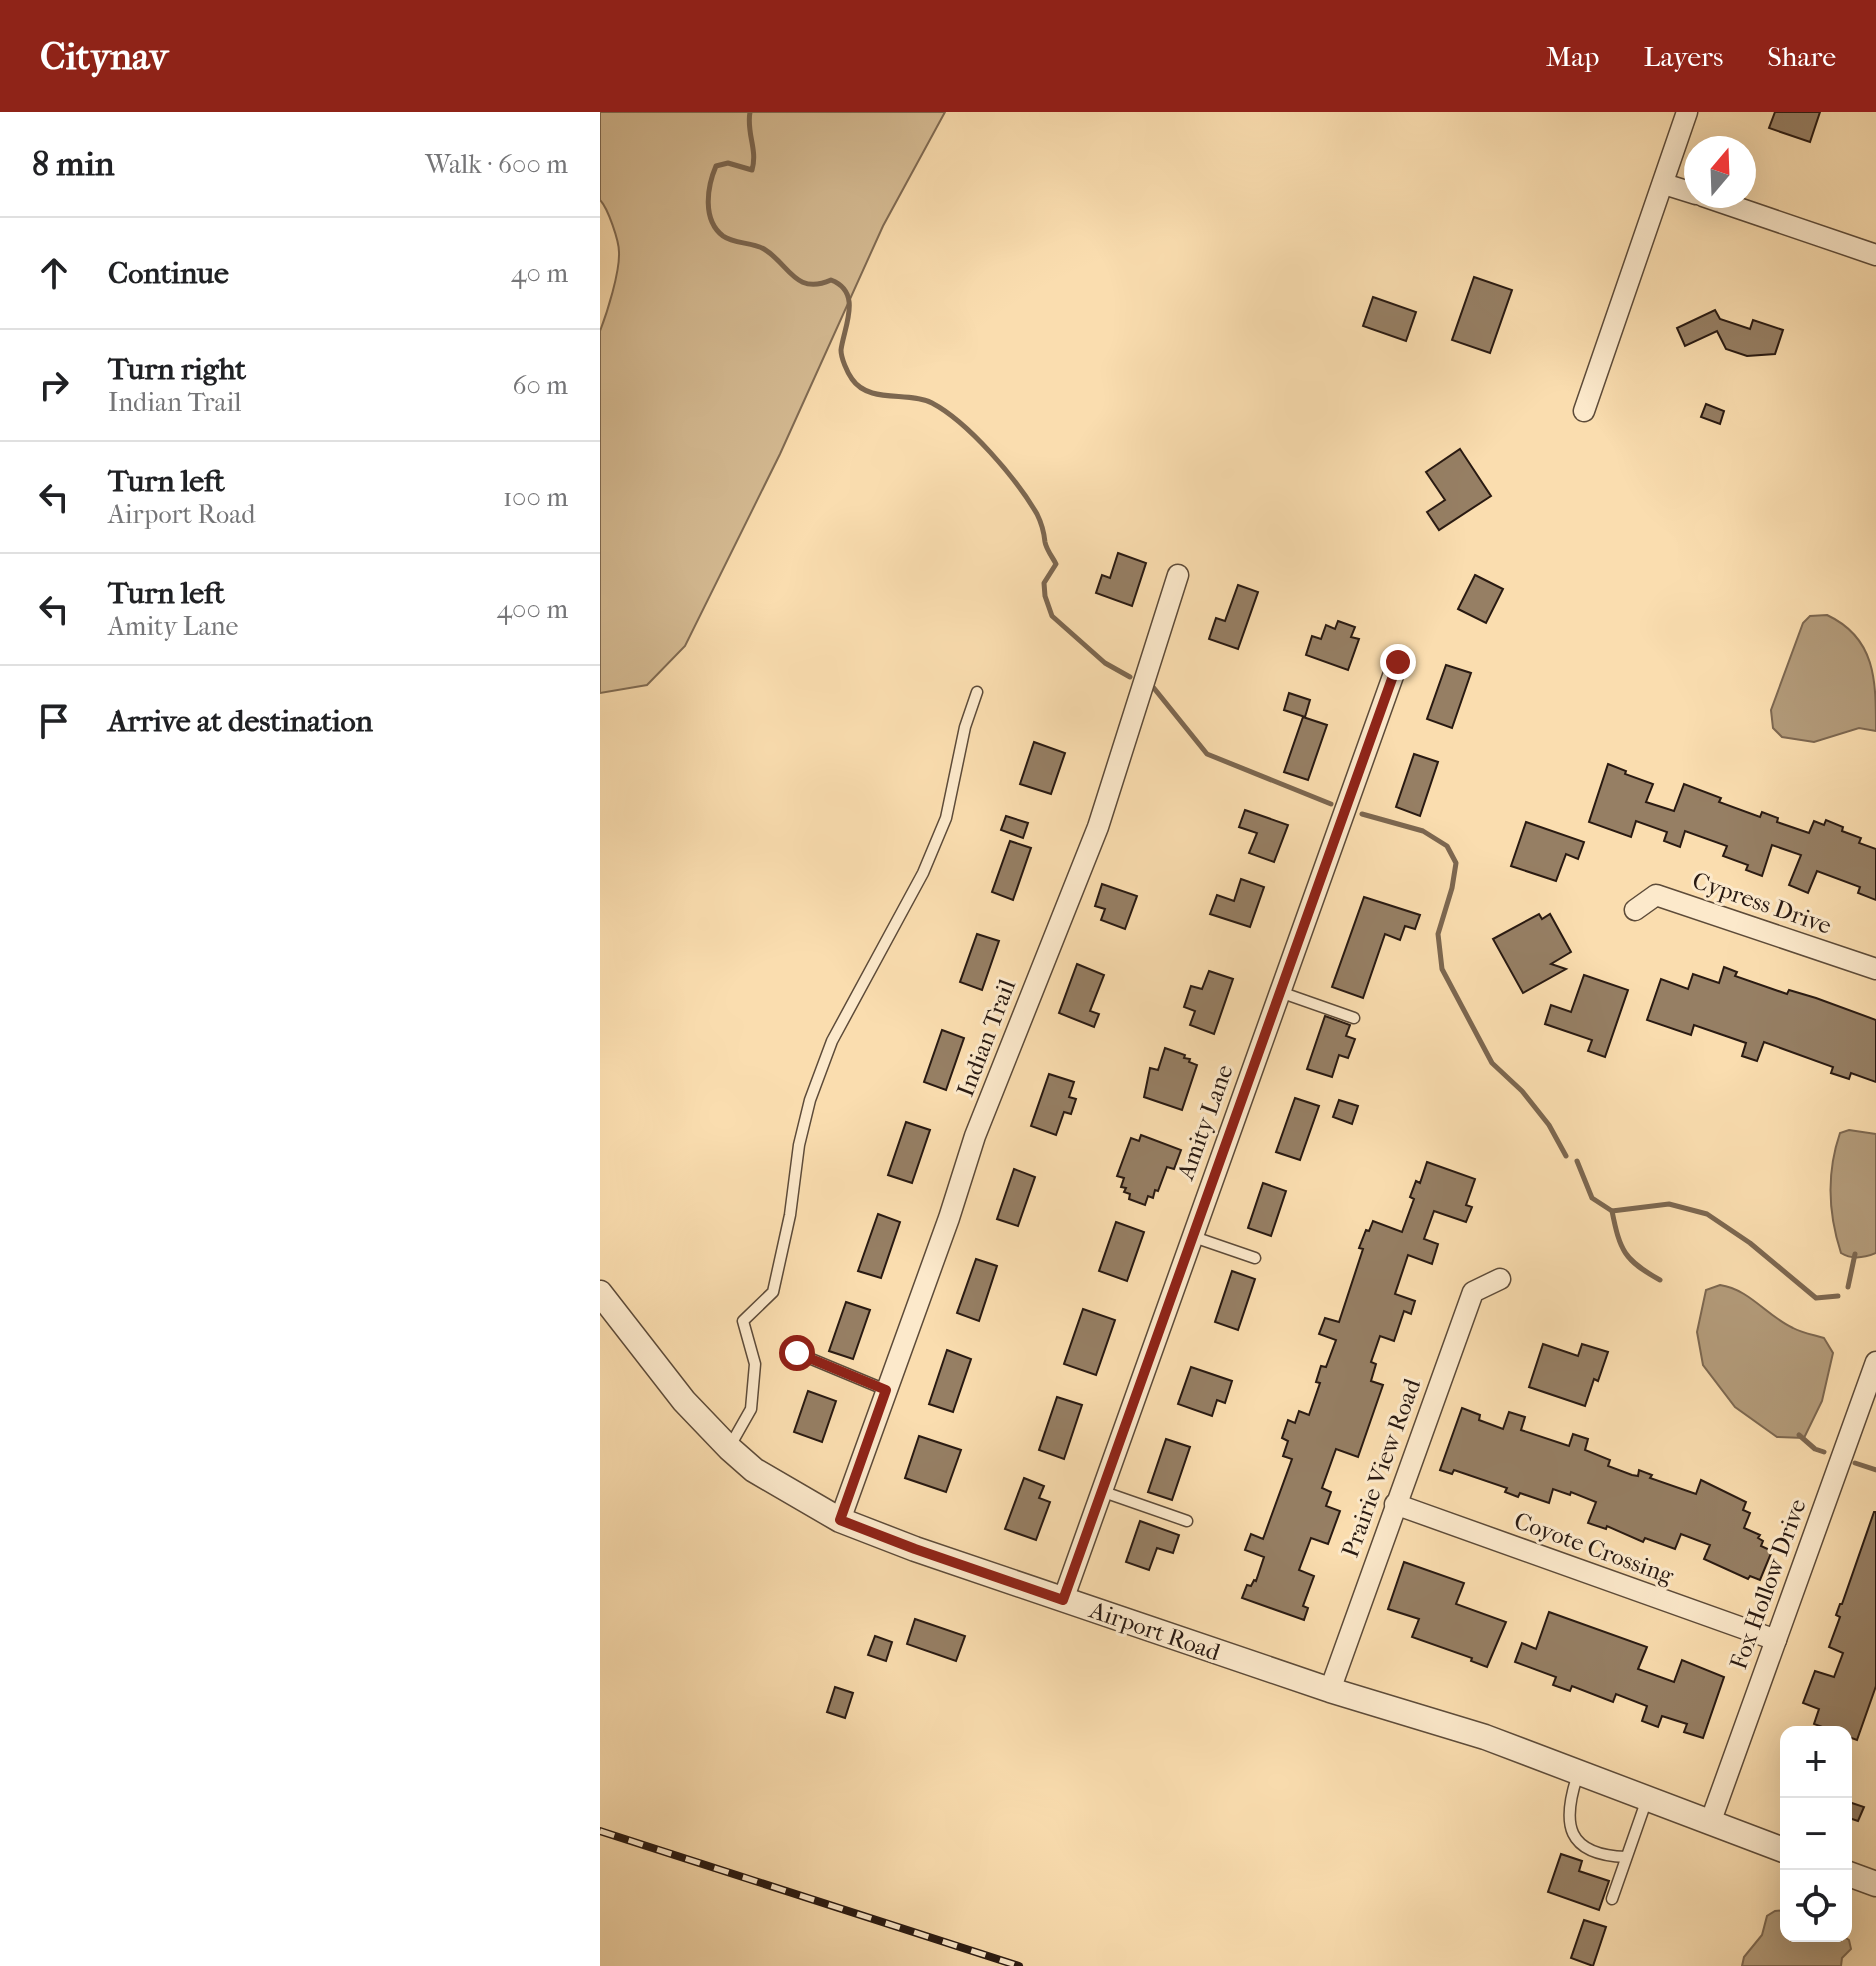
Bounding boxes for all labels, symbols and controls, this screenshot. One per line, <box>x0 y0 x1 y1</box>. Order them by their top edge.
text: Citynav <box>40 34 168 79</box>
text: Map <box>1546 40 1599 73</box>
text: Layers <box>1643 40 1723 73</box>
text: Share <box>1767 40 1836 73</box>
north arrow <box>1684 136 1756 208</box>
text: 8 min <box>32 144 114 184</box>
text: Walk · 600 m <box>425 149 568 180</box>
icon: ahead <box>32 251 76 295</box>
text: Continue <box>108 256 229 291</box>
text: 40 m <box>511 258 568 289</box>
text: Turn right <box>108 352 246 387</box>
icon: right <box>32 363 76 407</box>
text: 60 m <box>512 370 568 401</box>
text: Indian Trail <box>108 387 241 418</box>
text: Turn left <box>108 464 225 499</box>
icon: left <box>32 475 76 519</box>
text: 100 m <box>503 482 568 513</box>
text: Airport Road <box>108 499 255 530</box>
text: Turn left <box>108 576 225 611</box>
icon: left <box>32 587 76 631</box>
text: 400 m <box>497 594 568 625</box>
text: Amity Lane <box>108 611 238 642</box>
route end <box>1380 644 1416 680</box>
icon: arrive <box>32 699 76 743</box>
text: Arrive at destination <box>108 704 373 739</box>
street label: Cypress Drive <box>1689 866 1835 940</box>
street label: Indian Trail <box>951 975 1021 1100</box>
street label: Amity Lane <box>1171 1061 1239 1184</box>
route start <box>779 1335 815 1371</box>
street label: Prairie View Road <box>1336 1374 1427 1561</box>
street label: Fox Hollow Drive <box>1724 1495 1812 1673</box>
street label: Coyote Crossing <box>1511 1506 1679 1590</box>
street label: Airport Road <box>1085 1595 1225 1667</box>
map controls <box>1780 1726 1852 1942</box>
button: + <box>1780 1726 1852 1798</box>
button: − <box>1780 1798 1852 1870</box>
button: locate <box>1780 1870 1852 1942</box>

